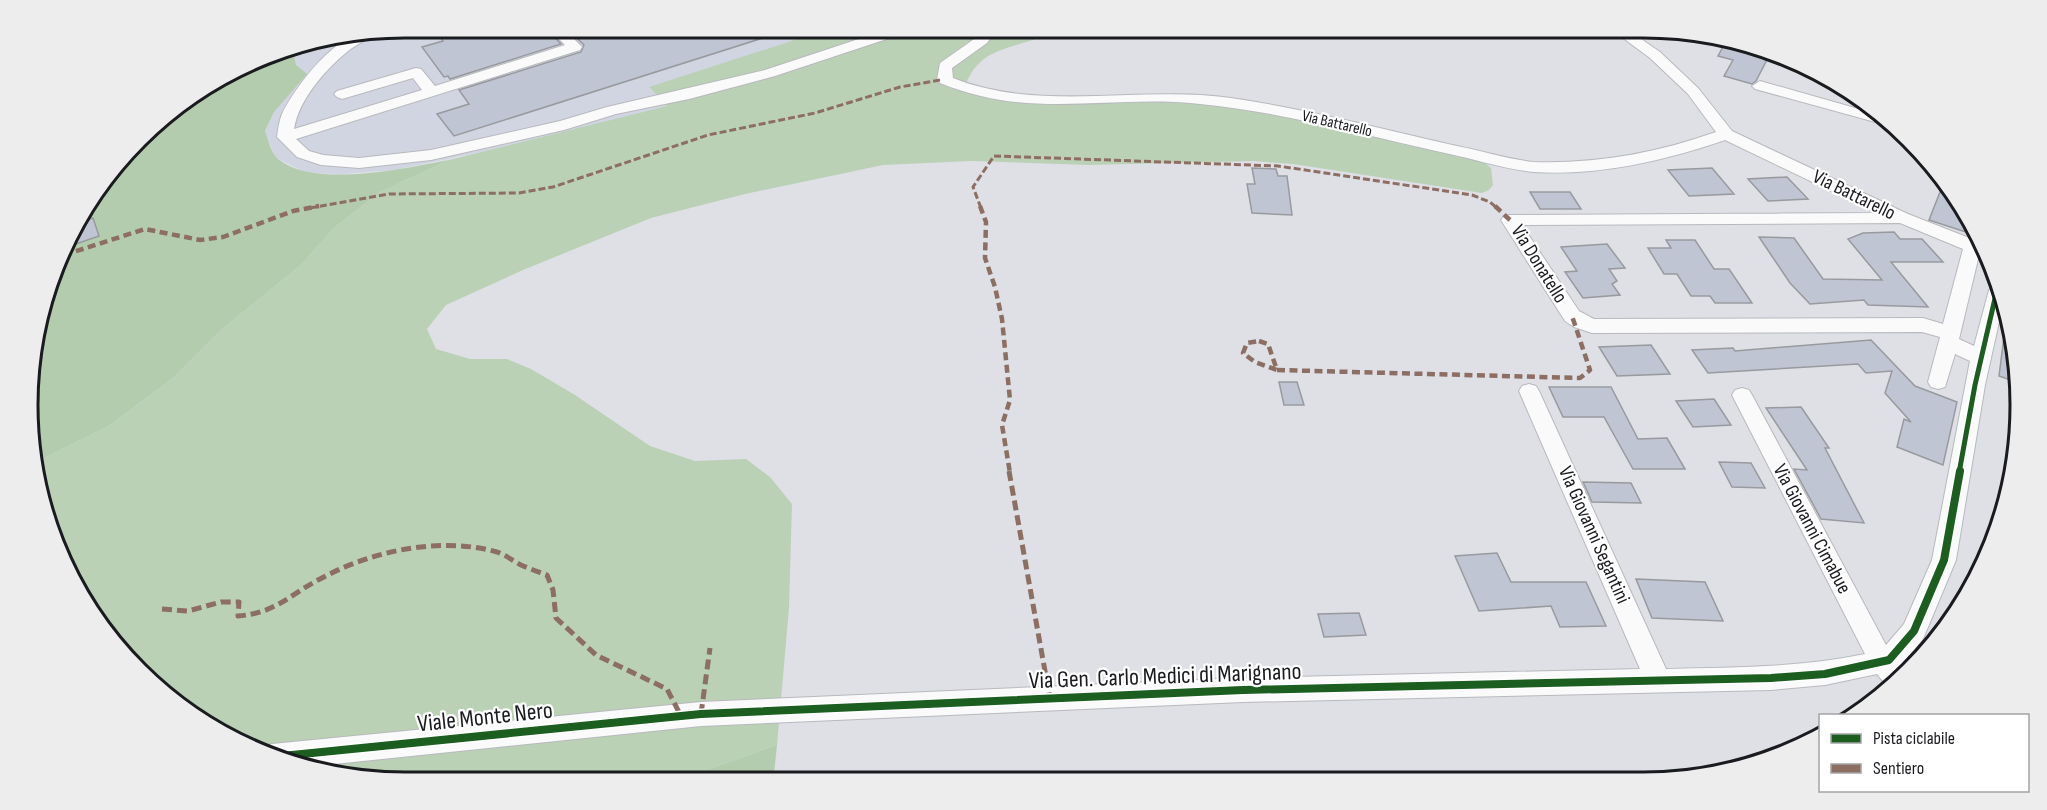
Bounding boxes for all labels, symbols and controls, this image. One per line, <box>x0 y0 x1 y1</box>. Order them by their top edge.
street label: Via Battarello <box>1300 107 1374 141</box>
street label: Via Battarello <box>1809 165 1899 225</box>
street label: Via Donatello <box>1506 220 1572 308</box>
street label: Via Giovanni Cimabue <box>1768 460 1856 598</box>
street label: Via Giovanni Segantini <box>1553 463 1635 607</box>
street label: Via Gen. Carlo Medici di Marignano <box>1028 657 1302 695</box>
street label: Viale Monte Nero <box>416 695 554 739</box>
legend <box>1819 714 2029 792</box>
text: Pista ciclabile <box>1873 728 1955 749</box>
text: Sentiero <box>1873 758 1924 779</box>

